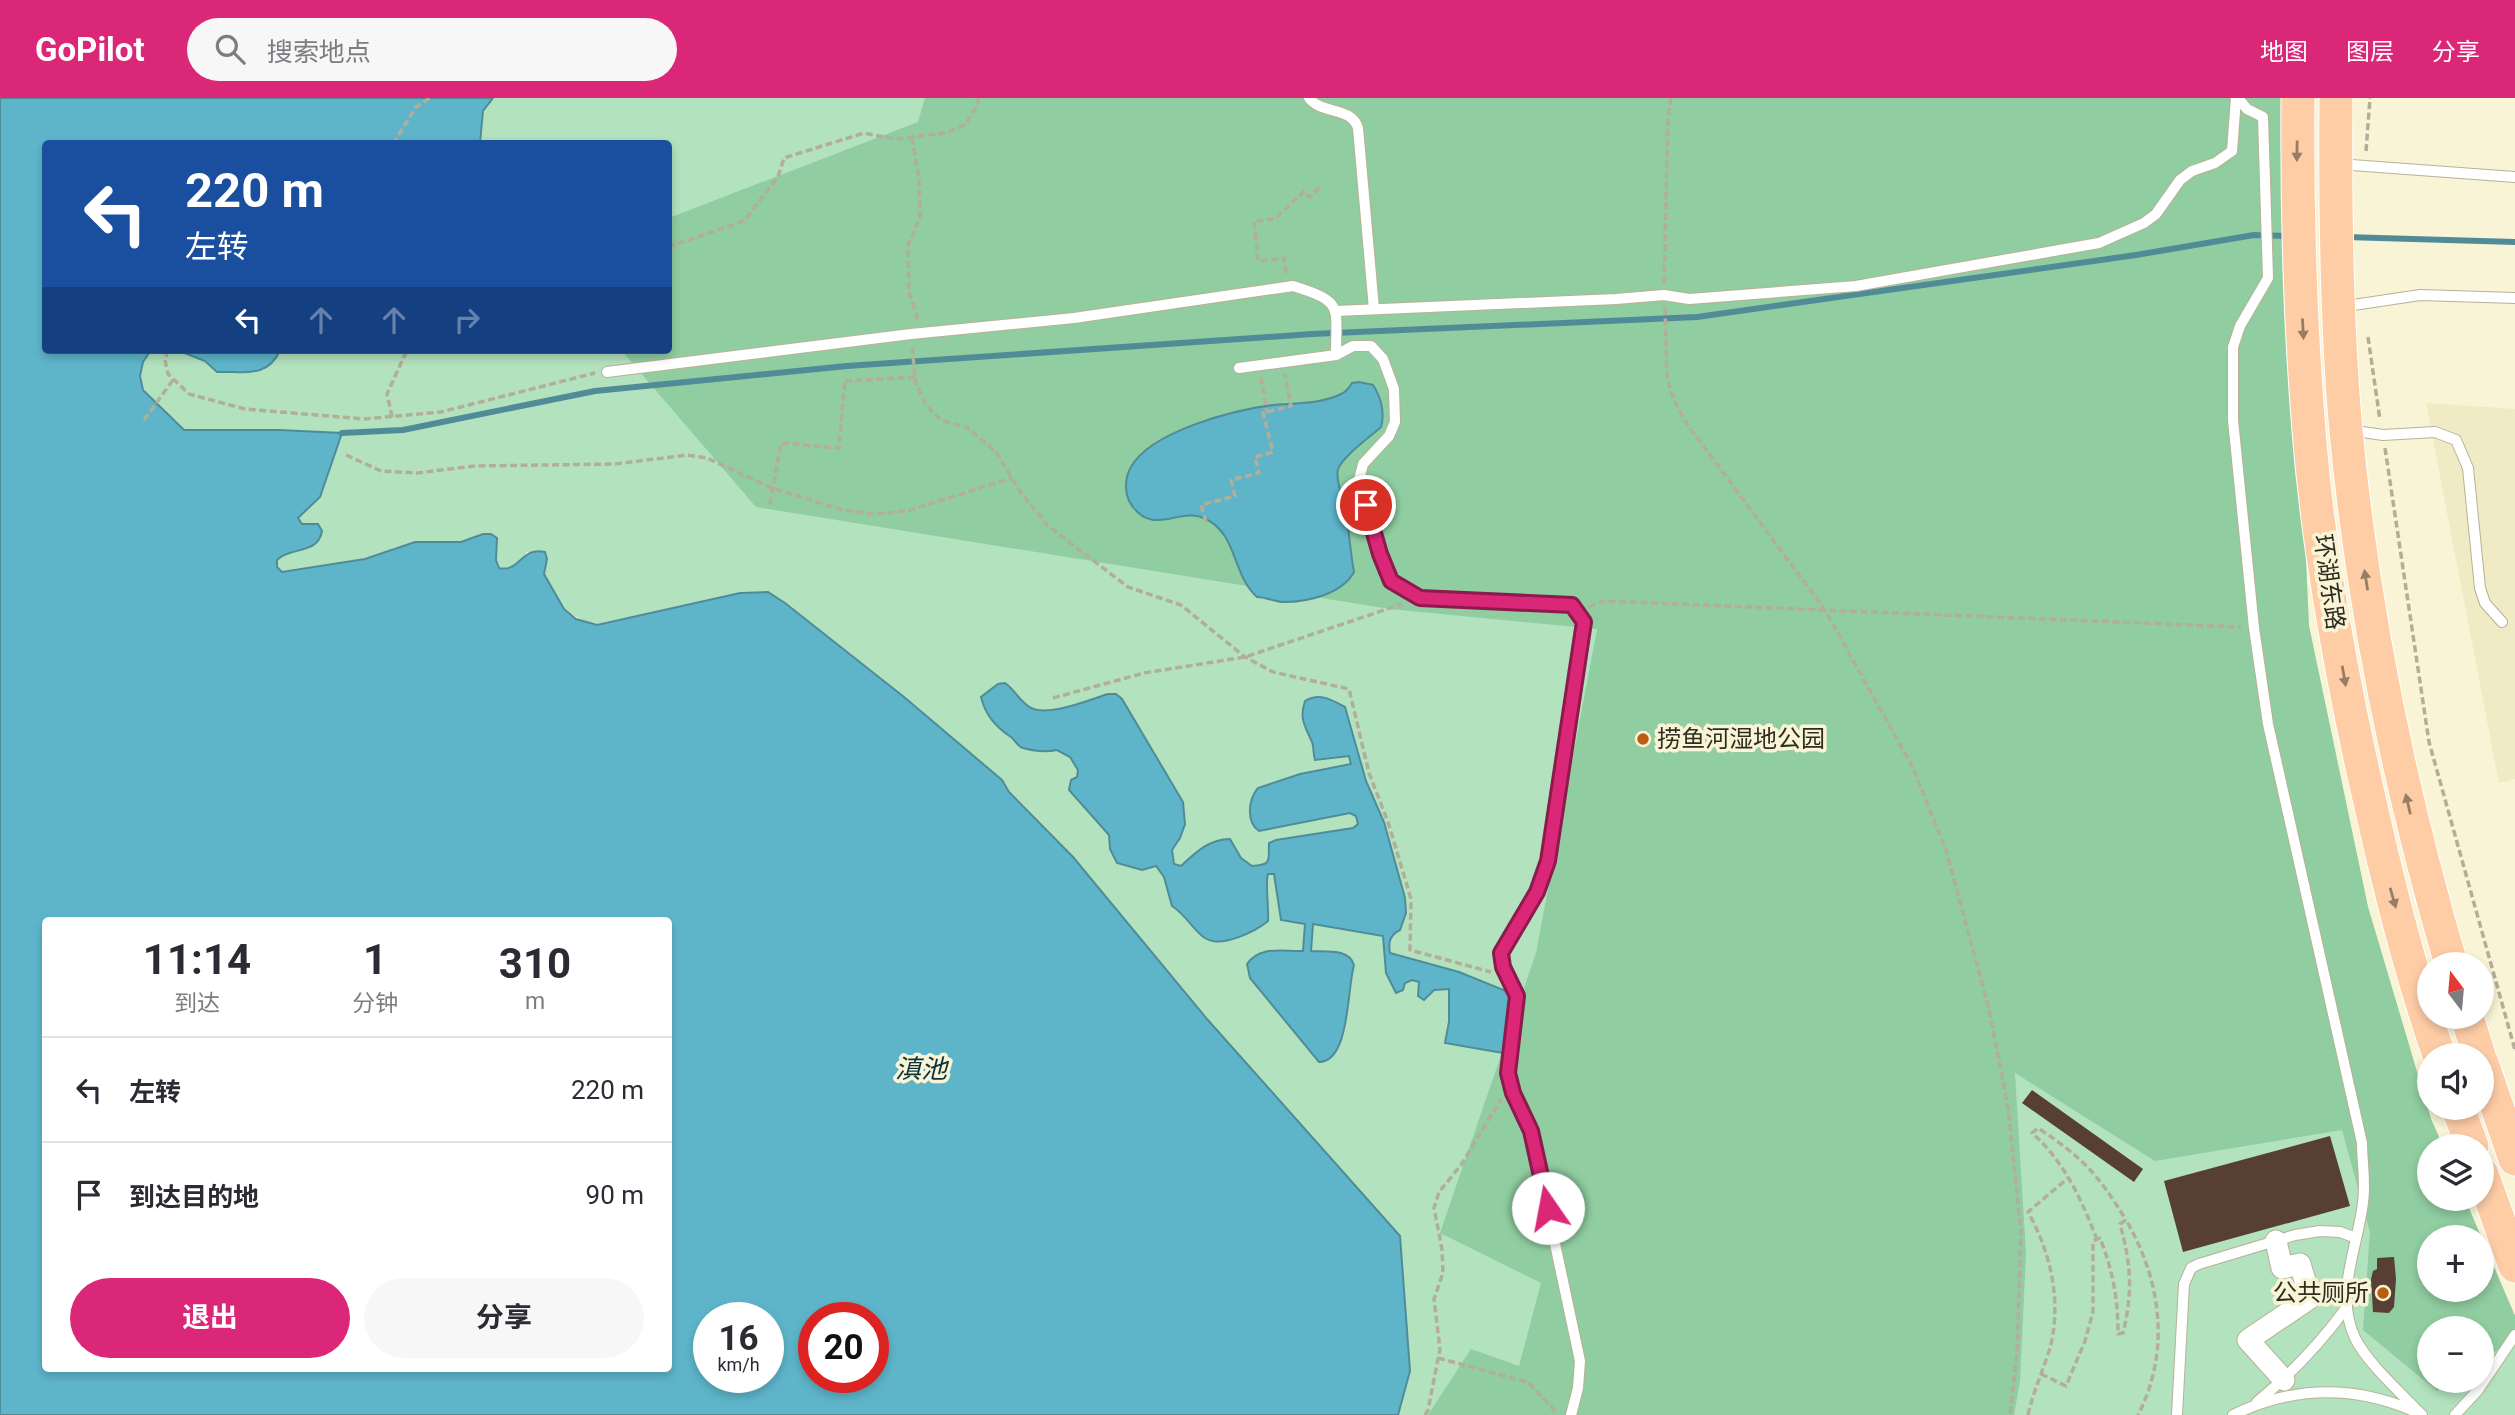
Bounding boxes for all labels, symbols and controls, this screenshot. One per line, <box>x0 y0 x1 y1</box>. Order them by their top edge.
search box <box>187 18 677 81</box>
text: GoPilot <box>35 30 145 69</box>
icon: search <box>211 30 249 68</box>
text: 搜索地点 <box>267 37 371 67</box>
text: 地图 <box>2260 38 2308 66</box>
text: 图层 <box>2346 38 2394 66</box>
text: 分享 <box>2432 38 2480 66</box>
one-way arrow <box>2292 140 2303 162</box>
text: 220 m <box>185 162 324 219</box>
icon: left <box>70 168 161 259</box>
text: 左转 <box>185 228 249 266</box>
icon: left <box>229 301 267 339</box>
icon: ahead <box>302 301 340 339</box>
icon: ahead <box>375 301 413 339</box>
icon: right <box>448 301 486 339</box>
one-way arrow <box>2298 318 2309 340</box>
pin <box>1336 475 1396 535</box>
icon: arrive <box>1347 486 1385 524</box>
street label: 环湖东路 <box>2308 533 2350 631</box>
one-way arrow <box>2360 569 2371 591</box>
one-way arrow <box>2338 665 2349 687</box>
place label: 捞鱼河湿地公园 <box>1657 725 1825 753</box>
marker: 捞鱼河湿地公园 <box>1635 731 1651 747</box>
one-way arrow <box>2403 793 2414 815</box>
one-way arrow <box>2388 887 2399 909</box>
text: 11:14 <box>143 935 251 984</box>
text: 1 <box>363 935 387 984</box>
text: 310 <box>499 939 571 988</box>
north arrow <box>2417 952 2494 1029</box>
map controls <box>2417 952 2494 1393</box>
text: m <box>525 988 545 1015</box>
text: 到达 <box>174 990 220 1017</box>
text: 分钟 <box>352 990 398 1017</box>
button: sound <box>2417 1043 2494 1120</box>
water label: 滇池 <box>895 1054 950 1084</box>
icon: left <box>70 1071 108 1109</box>
text: 220 m <box>571 1075 644 1105</box>
text: 左转 <box>129 1077 181 1107</box>
button: layers <box>2417 1134 2494 1211</box>
position arrow <box>1511 1171 1585 1245</box>
icon: arrive <box>70 1176 108 1214</box>
text: 90 m <box>586 1180 644 1210</box>
text: 到达目的地 <box>129 1182 259 1212</box>
button: + <box>2417 1225 2494 1302</box>
button: 退出 <box>70 1278 350 1358</box>
button: 分享 <box>364 1278 644 1358</box>
place label: 公共厕所 <box>2273 1279 2369 1307</box>
marker: 公共厕所 <box>2375 1285 2391 1301</box>
speed limit sign: 20 <box>798 1302 889 1393</box>
button: − <box>2417 1316 2494 1393</box>
text: 16 <box>718 1318 759 1359</box>
text: km/h <box>717 1354 760 1375</box>

